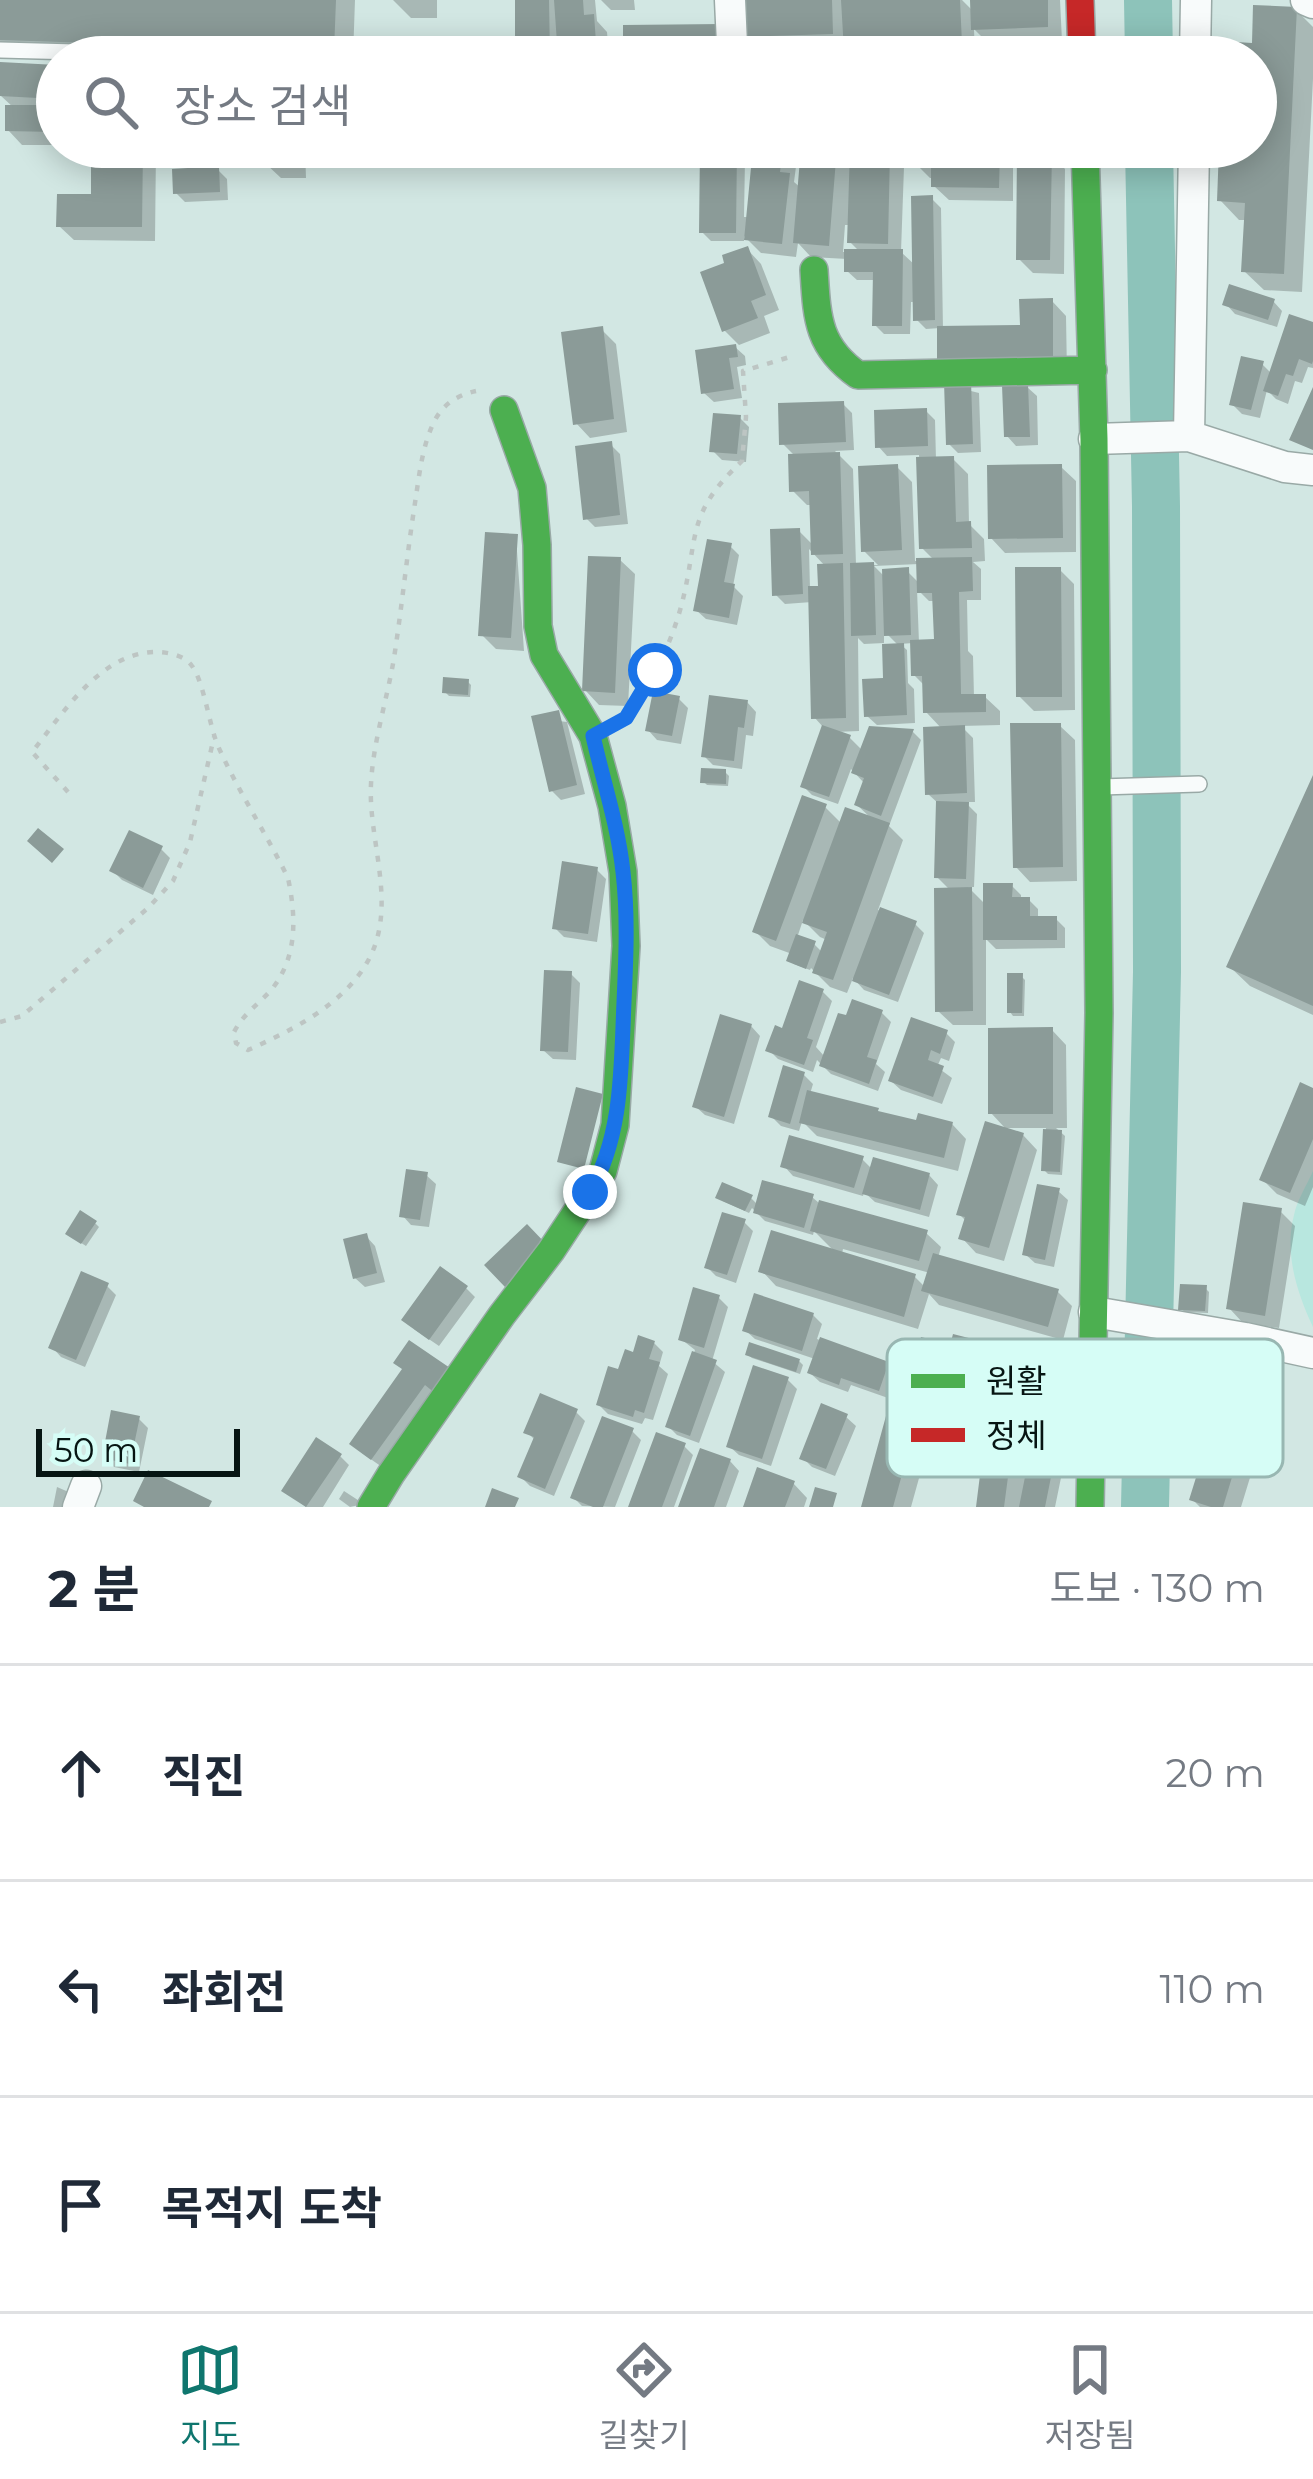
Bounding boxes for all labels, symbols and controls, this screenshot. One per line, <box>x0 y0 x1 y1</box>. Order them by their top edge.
search box <box>36 36 1277 168</box>
icon: search <box>78 69 144 135</box>
text: 장소 검색 <box>174 78 351 133</box>
route start <box>628 643 682 697</box>
route end <box>563 1165 617 1219</box>
legend <box>887 1339 1283 1477</box>
text: 원활 <box>986 1361 1047 1401</box>
text: 정체 <box>986 1415 1047 1455</box>
scale bar <box>36 1423 240 1476</box>
text: 50 m <box>54 1430 138 1470</box>
text: 2 분 <box>48 1558 139 1620</box>
text: 도보 · 130 m <box>1049 1564 1265 1612</box>
icon: ahead <box>48 1740 114 1806</box>
text: 직진 <box>162 1748 245 1803</box>
text: 20 m <box>1166 1749 1265 1797</box>
icon: left <box>48 1956 114 2022</box>
text: 좌회전 <box>162 1964 286 2019</box>
text: 110 m <box>1159 1965 1265 2013</box>
icon: arrive <box>48 2172 114 2238</box>
text: 목적지 도착 <box>162 2180 382 2235</box>
tab: 지도 <box>177 2337 243 2457</box>
tab: 길찾기 <box>598 2337 690 2457</box>
tab: 저장됨 <box>1044 2337 1136 2457</box>

